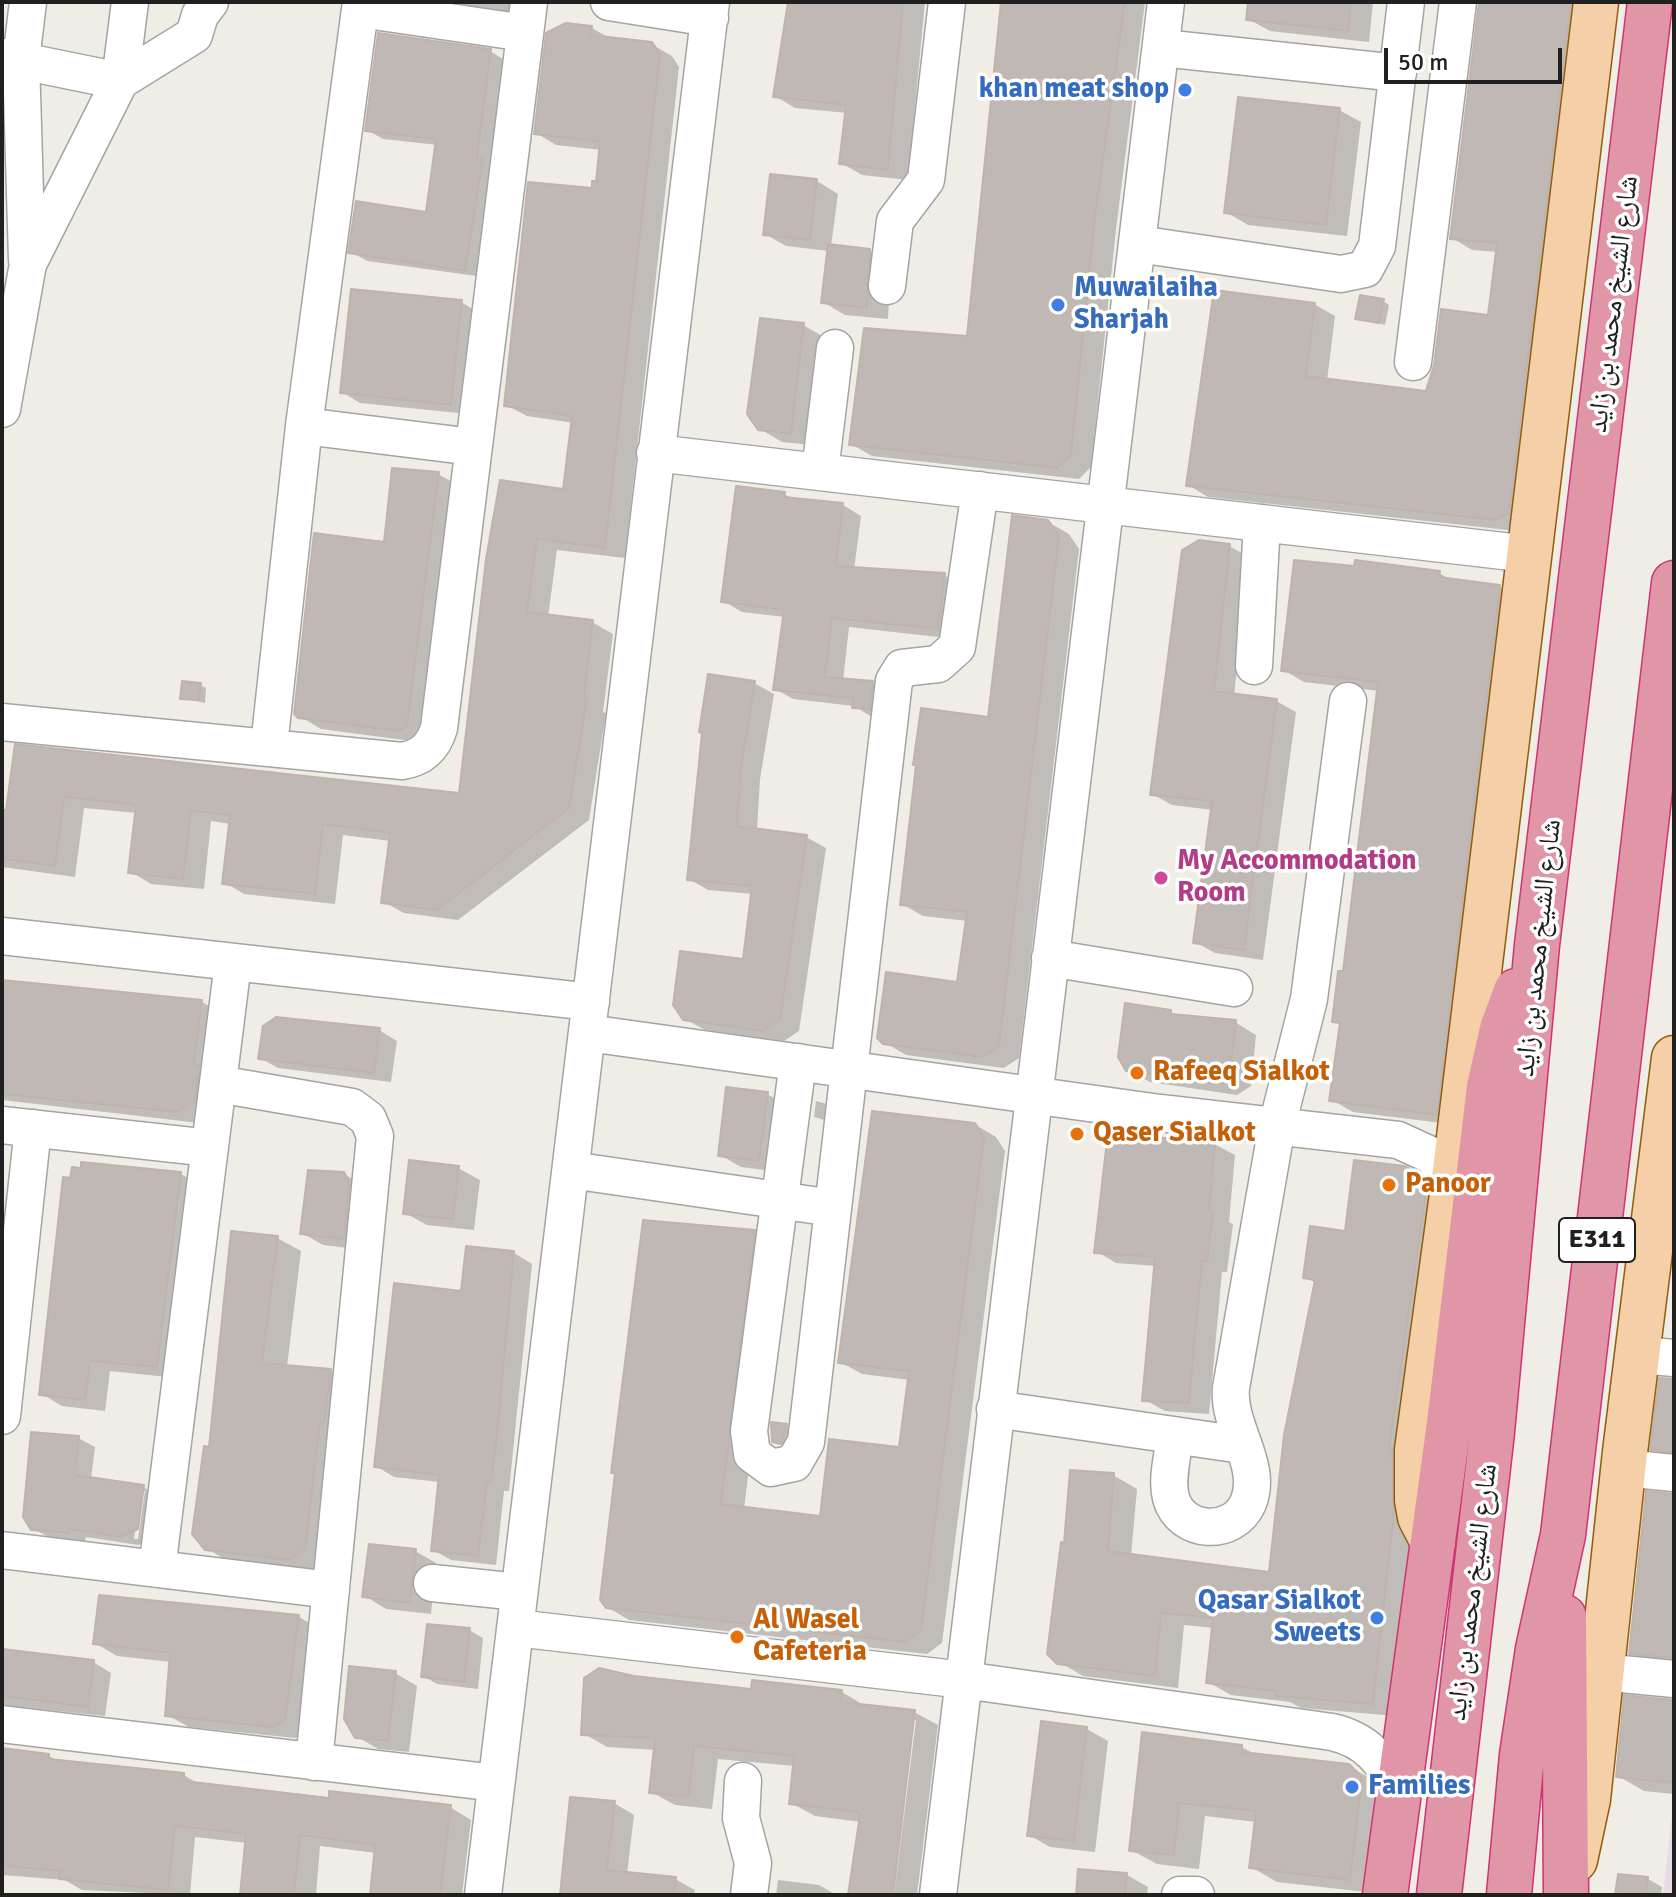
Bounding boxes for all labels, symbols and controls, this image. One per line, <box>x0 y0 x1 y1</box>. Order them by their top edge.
scale bar <box>1388 32 1566 82</box>
text: 50 m <box>1398 47 1448 77</box>
place label: khan meat shop <box>979 73 1169 107</box>
marker: khan meat shop <box>1176 81 1194 99</box>
street label: شارع الشيخ محمد بن زايد <box>1582 174 1646 434</box>
place label: Muwailaiha Sharjah <box>1074 272 1218 338</box>
marker: Muwailaiha Sharjah <box>1049 296 1067 314</box>
street label: شارع الشيخ محمد بن زايد <box>1509 818 1569 1078</box>
place label: My Accommodation Room <box>1177 845 1417 911</box>
marker: My Accommodation Room <box>1152 869 1170 887</box>
place label: Rafeeq Sialkot <box>1153 1056 1330 1090</box>
marker: Rafeeq Sialkot <box>1128 1064 1146 1082</box>
place label: Qaser Sialkot <box>1093 1117 1256 1151</box>
marker: Qaser Sialkot <box>1068 1125 1086 1143</box>
place label: Panoor <box>1405 1168 1491 1202</box>
marker: Panoor <box>1380 1176 1398 1194</box>
road number: E311 <box>1559 1218 1635 1262</box>
street label: شارع الشيخ محمد بن زايد <box>1441 1462 1505 1722</box>
place label: Qasar Sialkot Sweets <box>1198 1585 1361 1651</box>
place label: Al Wasel Cafeteria <box>753 1604 867 1670</box>
marker: Qasar Sialkot Sweets <box>1368 1609 1386 1627</box>
marker: Al Wasel Cafeteria <box>728 1628 746 1646</box>
place label: Families <box>1368 1770 1470 1804</box>
marker: Families <box>1343 1778 1361 1796</box>

